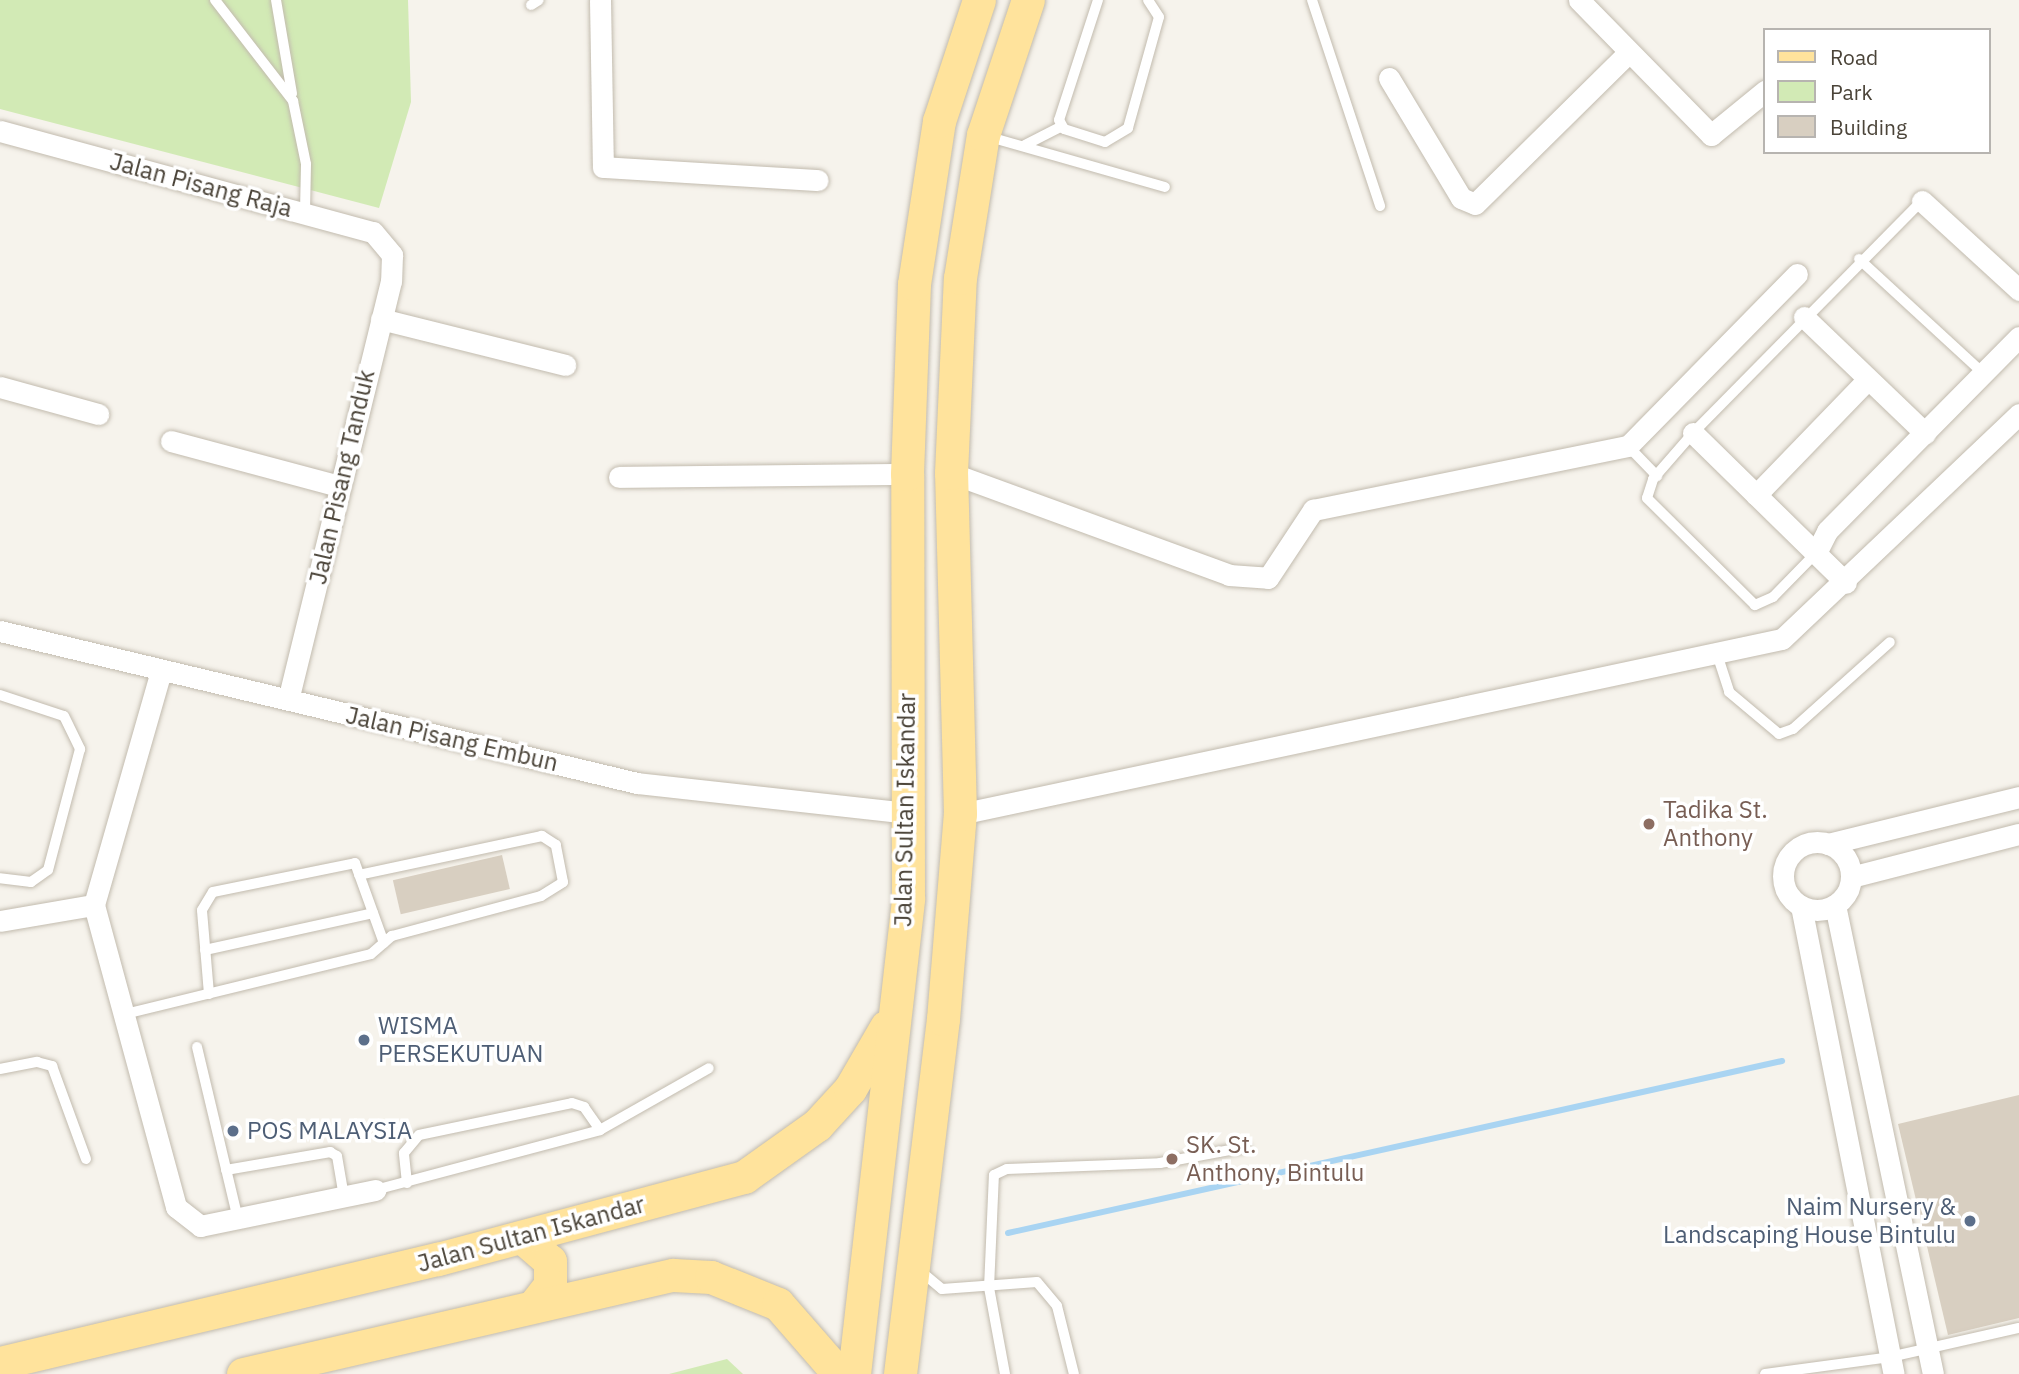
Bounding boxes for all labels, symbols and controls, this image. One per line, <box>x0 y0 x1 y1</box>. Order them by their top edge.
legend <box>1764 28 1991 154</box>
text: Road <box>1830 43 1878 71</box>
text: Park <box>1830 78 1873 106</box>
text: Building <box>1830 113 1907 141</box>
street label: Jalan Pisang Raja <box>107 147 295 223</box>
street label: Jalan Pisang Tanduk <box>303 367 381 587</box>
street label: Jalan Sultan Iskandar <box>889 693 921 927</box>
street label: Jalan Pisang Embun <box>343 701 561 777</box>
place label: Tadika St. Anthony <box>1663 796 1768 852</box>
marker: Tadika St. Anthony <box>1641 816 1657 832</box>
place label: WISMA PERSEKUTUAN <box>378 1012 543 1068</box>
marker: WISMA PERSEKUTUAN <box>356 1032 372 1048</box>
place label: POS MALAYSIA <box>247 1117 412 1145</box>
marker: POS MALAYSIA <box>225 1123 241 1139</box>
place label: SK. St. Anthony, Bintulu <box>1186 1131 1364 1187</box>
marker: SK. St. Anthony, Bintulu <box>1164 1151 1180 1167</box>
street label: Jalan Sultan Iskandar <box>414 1190 648 1278</box>
place label: Naim Nursery & Landscaping House Bintulu <box>1663 1193 1956 1249</box>
marker: Naim Nursery & Landscaping House Bintulu <box>1962 1213 1978 1229</box>

